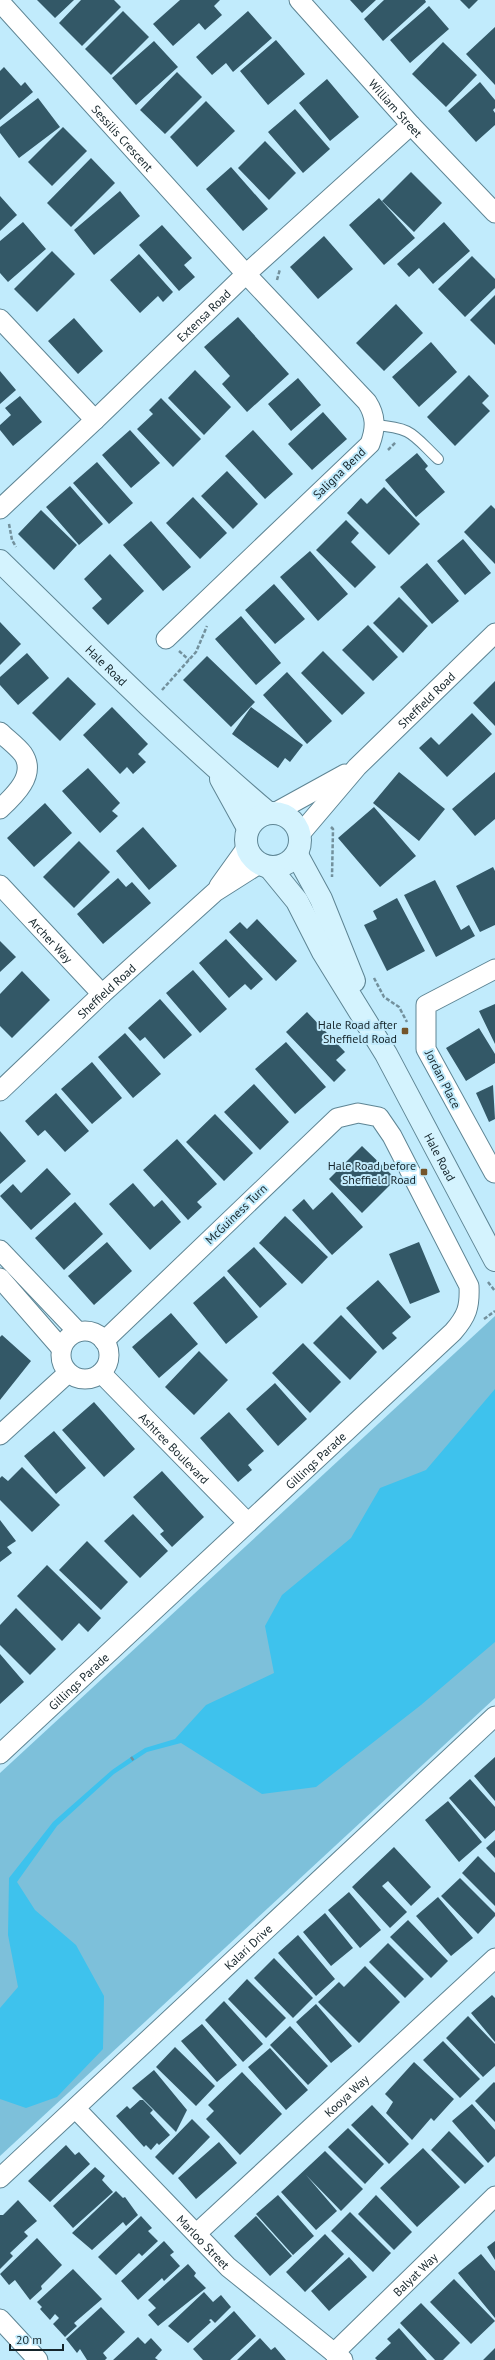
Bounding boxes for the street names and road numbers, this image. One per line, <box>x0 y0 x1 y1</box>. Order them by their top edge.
street label: William Street <box>366 76 426 140</box>
street label: Sessilis Crescent <box>89 101 157 174</box>
street label: Extensa Road <box>173 286 233 345</box>
street label: Saligna Bend <box>310 444 368 502</box>
street label: Hale Road <box>83 642 131 689</box>
street label: Sheffield Road <box>394 669 458 731</box>
street label: Archer Way <box>26 914 77 966</box>
street label: Sheffield Road <box>74 960 138 1021</box>
street label: Jordan Place <box>421 1046 464 1111</box>
street label: Hale Road <box>421 1130 459 1183</box>
street label: McGuiness Turn <box>202 1181 270 1247</box>
street label: Ashtree Boulevard <box>136 1409 213 1487</box>
street label: Gillings Parade <box>282 1428 349 1492</box>
street label: Gillings Parade <box>45 1649 112 1713</box>
street label: Kalari Drive <box>221 1921 275 1973</box>
street label: Kooya Way <box>321 2071 372 2119</box>
street label: Marloo Street <box>174 2211 233 2272</box>
street label: Balyat Way <box>390 2249 441 2299</box>

